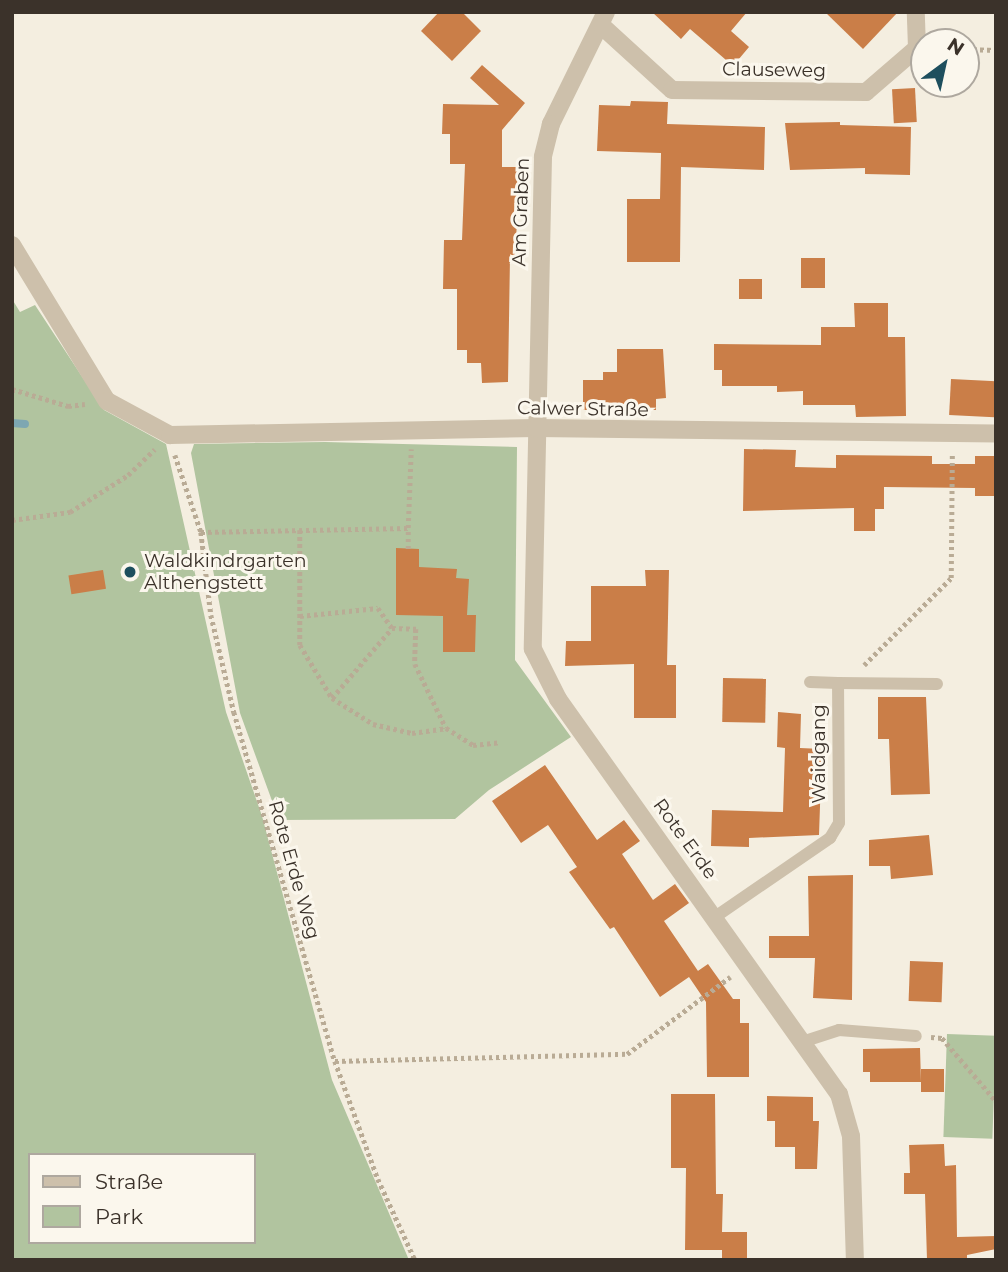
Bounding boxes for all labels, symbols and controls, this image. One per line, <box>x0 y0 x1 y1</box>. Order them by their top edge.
north arrow <box>910 28 980 98</box>
text: N <box>943 33 968 60</box>
street label: Clauseweg <box>722 58 826 82</box>
street label: Am Graben <box>508 157 534 267</box>
street label: Calwer Straße <box>517 396 649 422</box>
place label: Waldkindrgarten Althengstett <box>144 550 307 594</box>
marker: Waldkindrgarten Althengstett <box>122 564 138 580</box>
street label: Waidgang <box>808 704 830 804</box>
street label: Rote Erde <box>648 794 722 884</box>
street label: Rote Erde Weg <box>263 798 325 942</box>
legend <box>28 1153 256 1244</box>
text: Straße <box>95 1169 163 1194</box>
text: Park <box>95 1204 143 1229</box>

